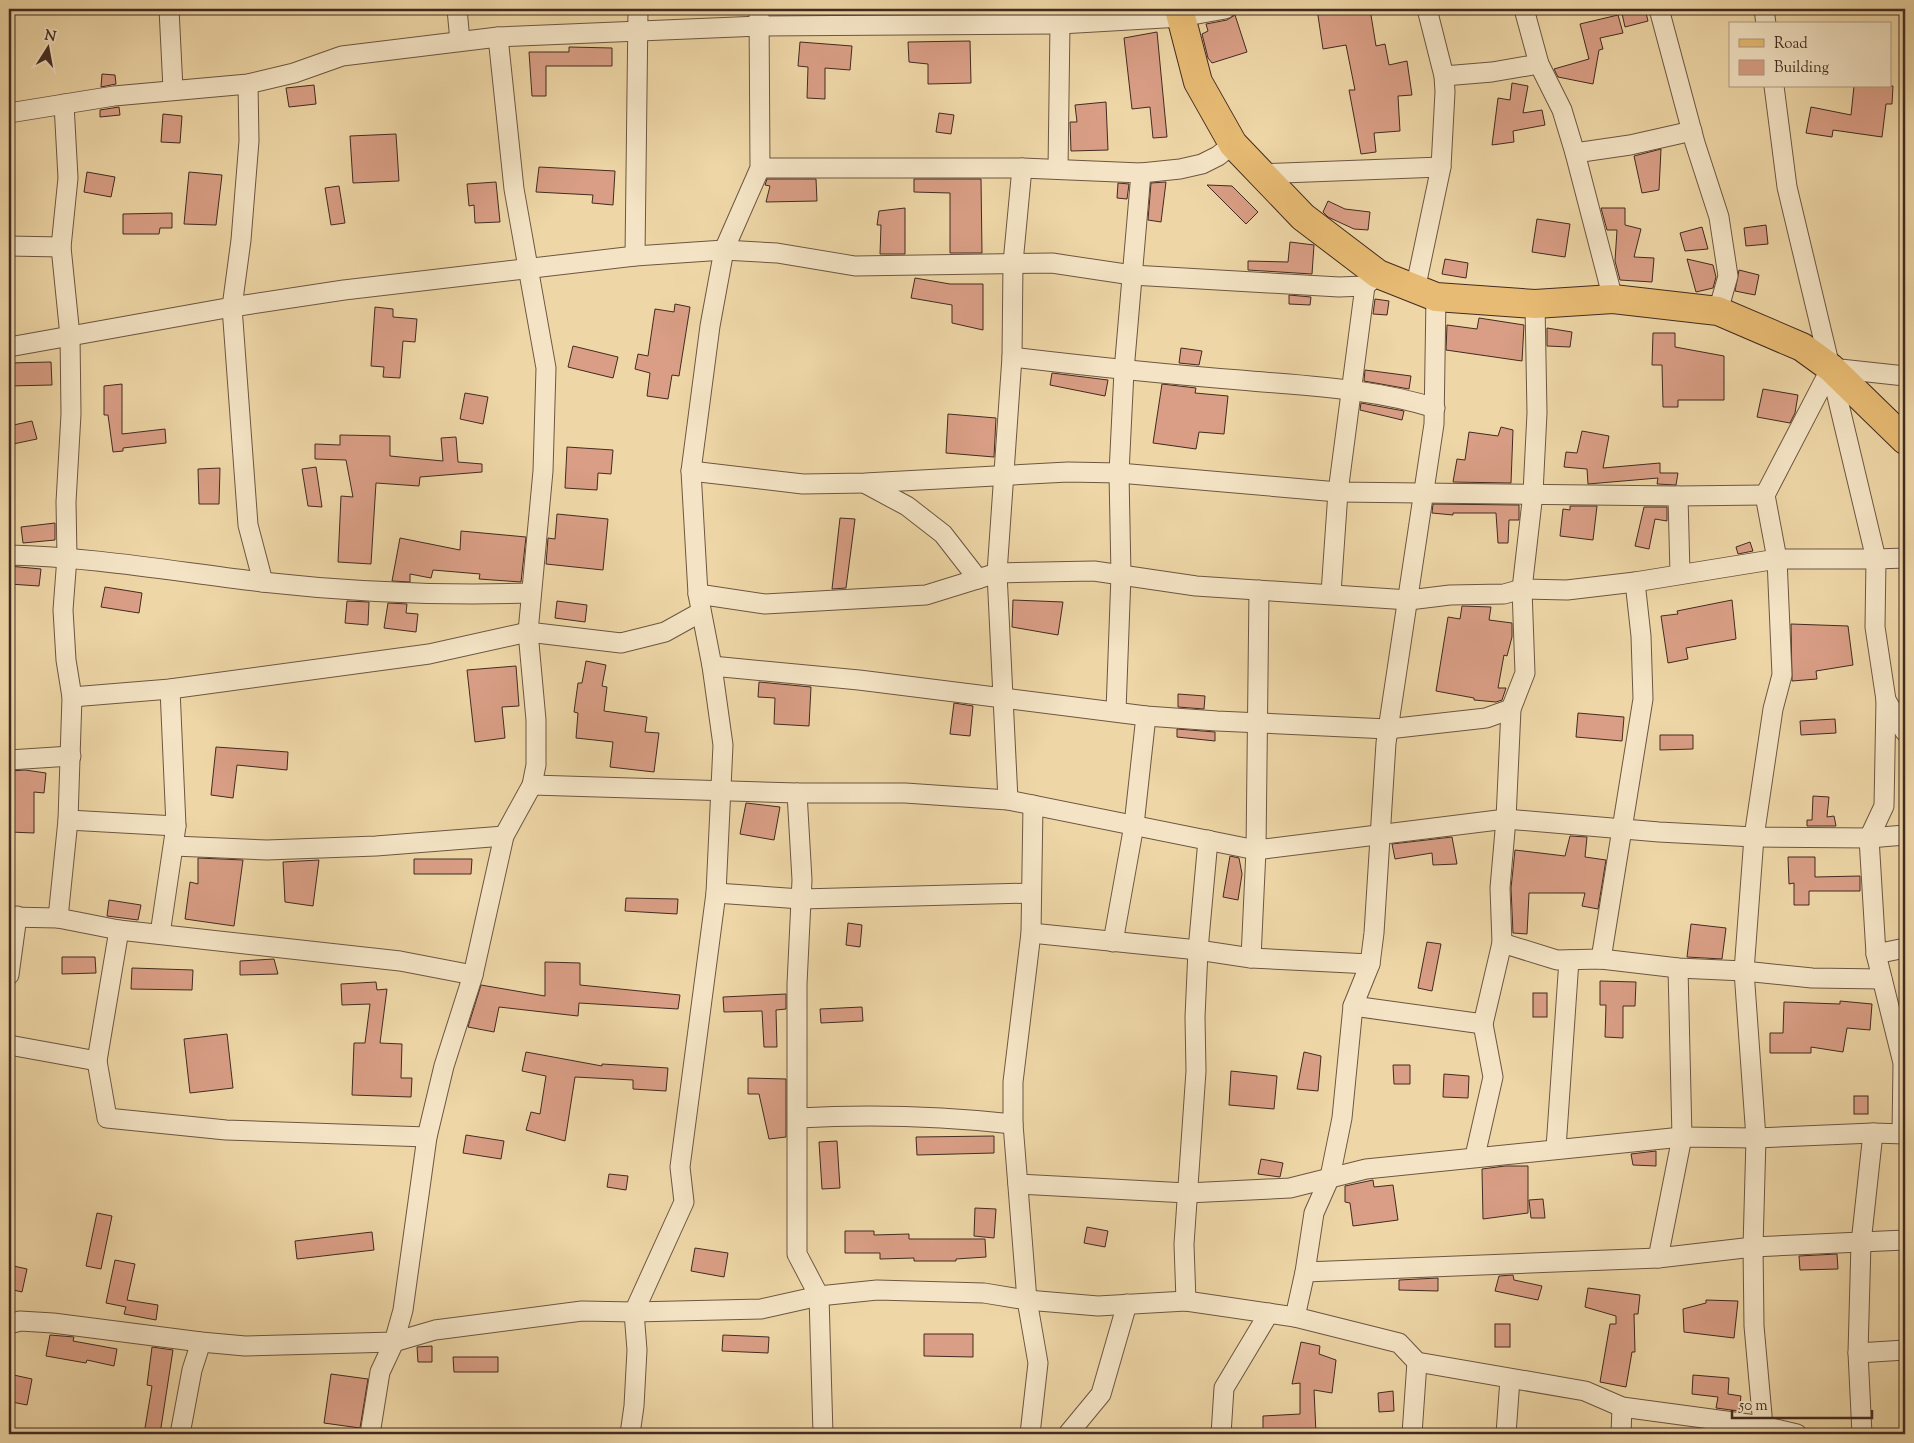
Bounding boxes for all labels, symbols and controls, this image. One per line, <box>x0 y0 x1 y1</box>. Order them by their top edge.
north arrow <box>22 22 72 72</box>
legend <box>1729 22 1892 88</box>
text: N <box>43 26 57 48</box>
text: Road <box>1774 34 1808 55</box>
text: Building <box>1774 58 1829 79</box>
scale bar <box>1732 1388 1872 1420</box>
text: 50 m <box>1738 1396 1768 1417</box>

